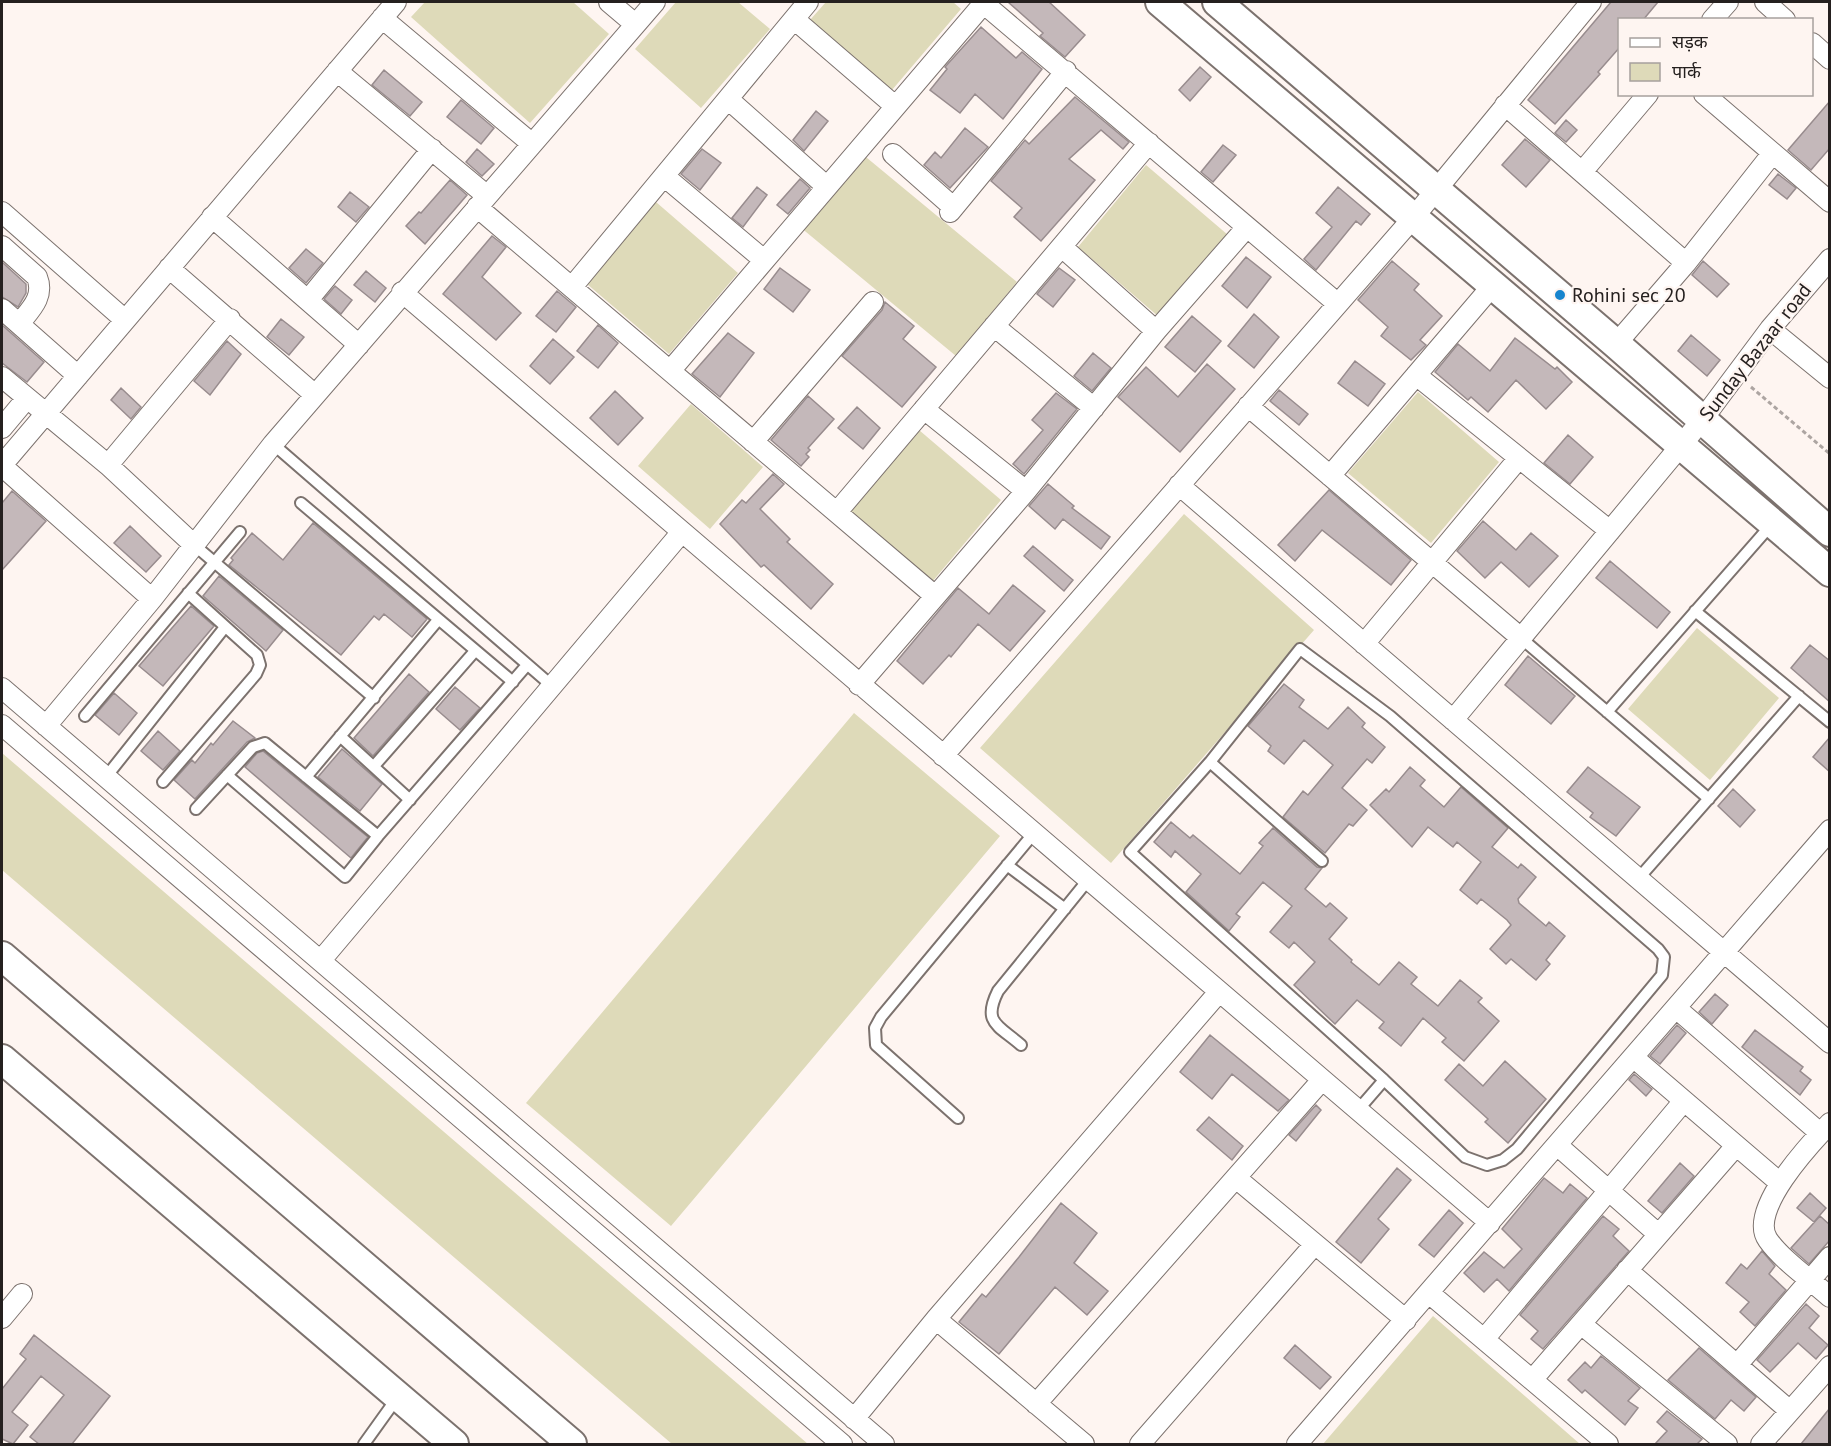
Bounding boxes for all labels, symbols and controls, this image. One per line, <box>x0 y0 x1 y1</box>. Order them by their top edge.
legend <box>1618 18 1813 96</box>
text: सड़क <box>1672 30 1709 53</box>
text: पार्क <box>1672 60 1702 83</box>
street label: Sunday Bazaar road <box>1693 278 1817 426</box>
place label: Rohini sec 20 <box>1572 282 1686 308</box>
marker: Rohini sec 20 <box>1553 288 1567 302</box>

